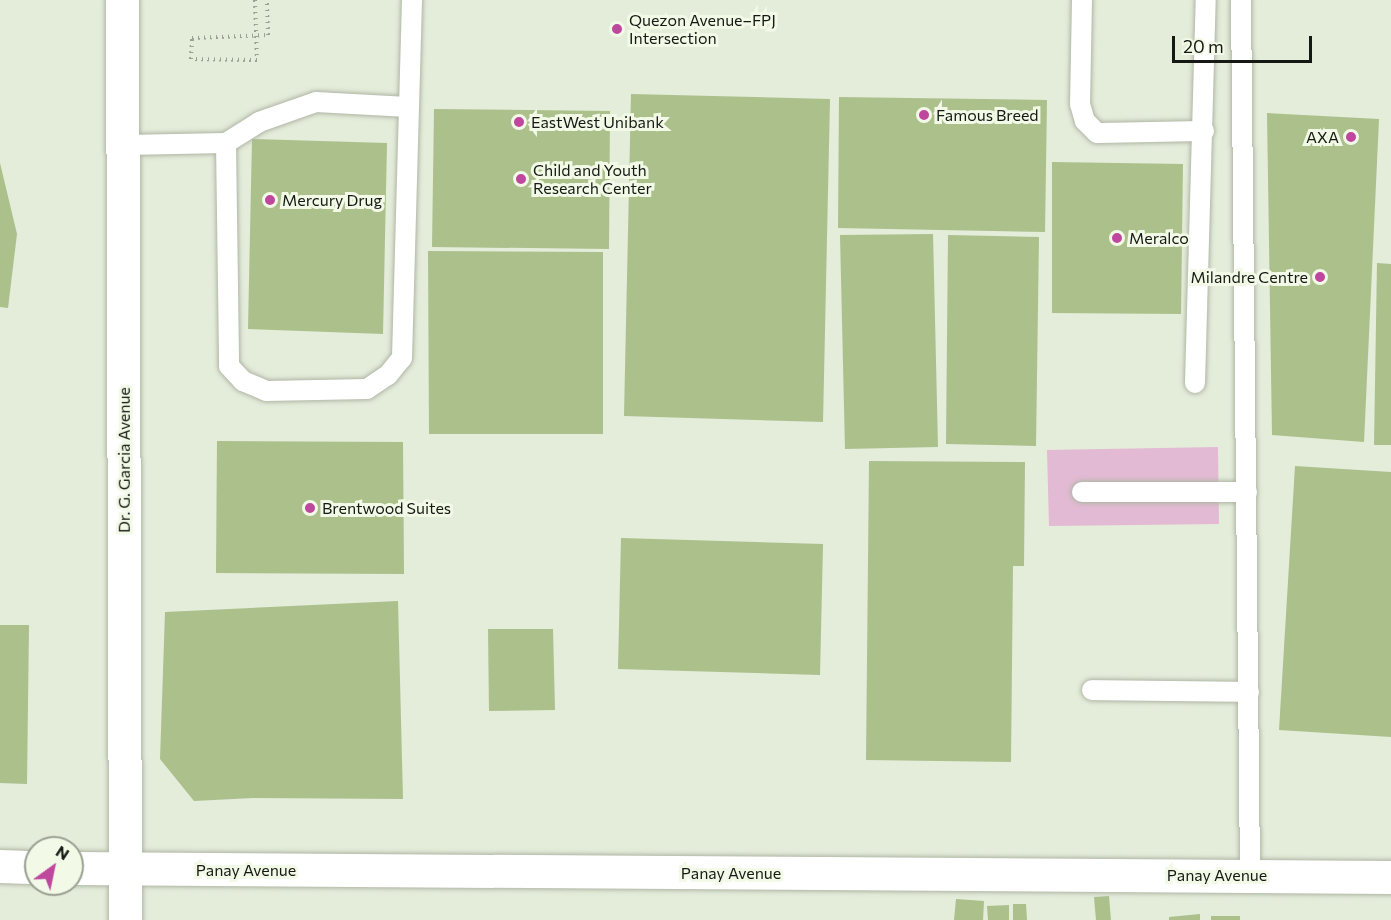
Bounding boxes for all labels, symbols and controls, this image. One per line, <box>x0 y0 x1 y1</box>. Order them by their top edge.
place label: Quezon Avenue–FPJ Intersection <box>629 10 776 48</box>
marker: Quezon Avenue–FPJ Intersection <box>610 22 624 36</box>
scale bar <box>1175 24 1314 62</box>
text: 20 m <box>1183 35 1224 57</box>
place label: Famous Breed <box>936 105 1039 125</box>
marker: Famous Breed <box>917 108 931 122</box>
place label: EastWest Unibank <box>531 112 664 132</box>
marker: EastWest Unibank <box>512 115 526 129</box>
place label: AXA <box>1306 127 1339 147</box>
marker: AXA <box>1344 130 1358 144</box>
place label: Child and Youth Research Center <box>533 160 652 198</box>
marker: Child and Youth Research Center <box>514 172 528 186</box>
place label: Mercury Drug <box>282 190 382 210</box>
marker: Mercury Drug <box>263 193 277 207</box>
place label: Meralco <box>1129 228 1189 248</box>
marker: Meralco <box>1110 231 1124 245</box>
place label: Milandre Centre <box>1190 267 1308 287</box>
marker: Milandre Centre <box>1313 270 1327 284</box>
street label: Dr. G. Garcia Avenue <box>114 387 134 533</box>
place label: Brentwood Suites <box>322 498 451 518</box>
marker: Brentwood Suites <box>303 501 317 515</box>
north arrow <box>24 836 84 896</box>
text: N <box>53 841 73 863</box>
street label: Panay Avenue <box>196 860 296 880</box>
street label: Panay Avenue <box>681 863 781 883</box>
street label: Panay Avenue <box>1167 865 1267 885</box>

